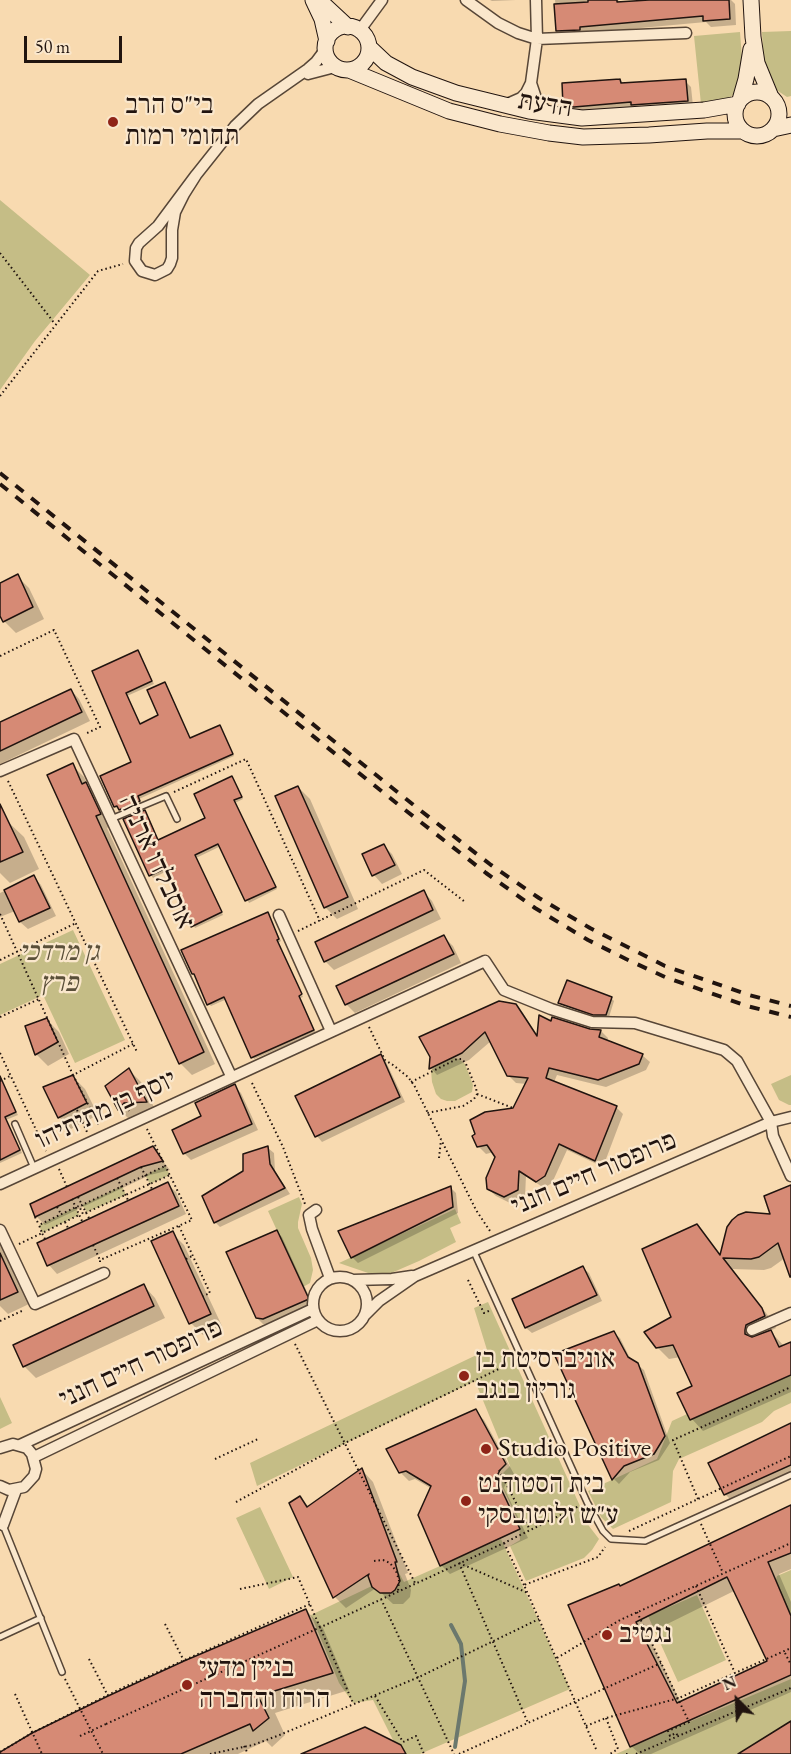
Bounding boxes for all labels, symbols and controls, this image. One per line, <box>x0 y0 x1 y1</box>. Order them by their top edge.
scale bar <box>27 24 124 62</box>
text: 50 m <box>35 35 70 58</box>
street label: הדעת <box>516 85 574 125</box>
place label: בי"ס הרב תחומי רמות <box>125 90 240 153</box>
marker: בי"ס הרב תחומי רמות <box>106 115 120 129</box>
street label: אוסבלדו ארניה <box>111 790 201 934</box>
park label: גן מרדכי פרץ <box>19 937 99 1000</box>
street label: יוסף בן מתיתיהו <box>30 1063 182 1157</box>
street label: פרופסור חיים חנני <box>506 1125 682 1223</box>
street label: פרופסור חיים חנני <box>54 1312 228 1416</box>
place label: אוניברסיטת בן גוריון בנגב <box>476 1344 615 1407</box>
marker: אוניברסיטת בן גוריון בנגב <box>457 1369 471 1383</box>
place label: Studio Positive <box>498 1433 651 1465</box>
marker: Studio Positive <box>479 1442 493 1456</box>
place label: בית הסטודנט ע"ש זלוטובסקי <box>478 1469 618 1532</box>
marker: בית הסטודנט ע"ש זלוטובסקי <box>459 1494 473 1508</box>
place label: נגטיב <box>619 1619 672 1651</box>
marker: נגטיב <box>600 1628 614 1642</box>
place label: בניין מדעי הרוח והחברה <box>199 1653 330 1716</box>
north arrow <box>707 1670 767 1730</box>
text: N <box>719 1671 740 1695</box>
marker: בניין מדעי הרוח והחברה <box>180 1678 194 1692</box>

